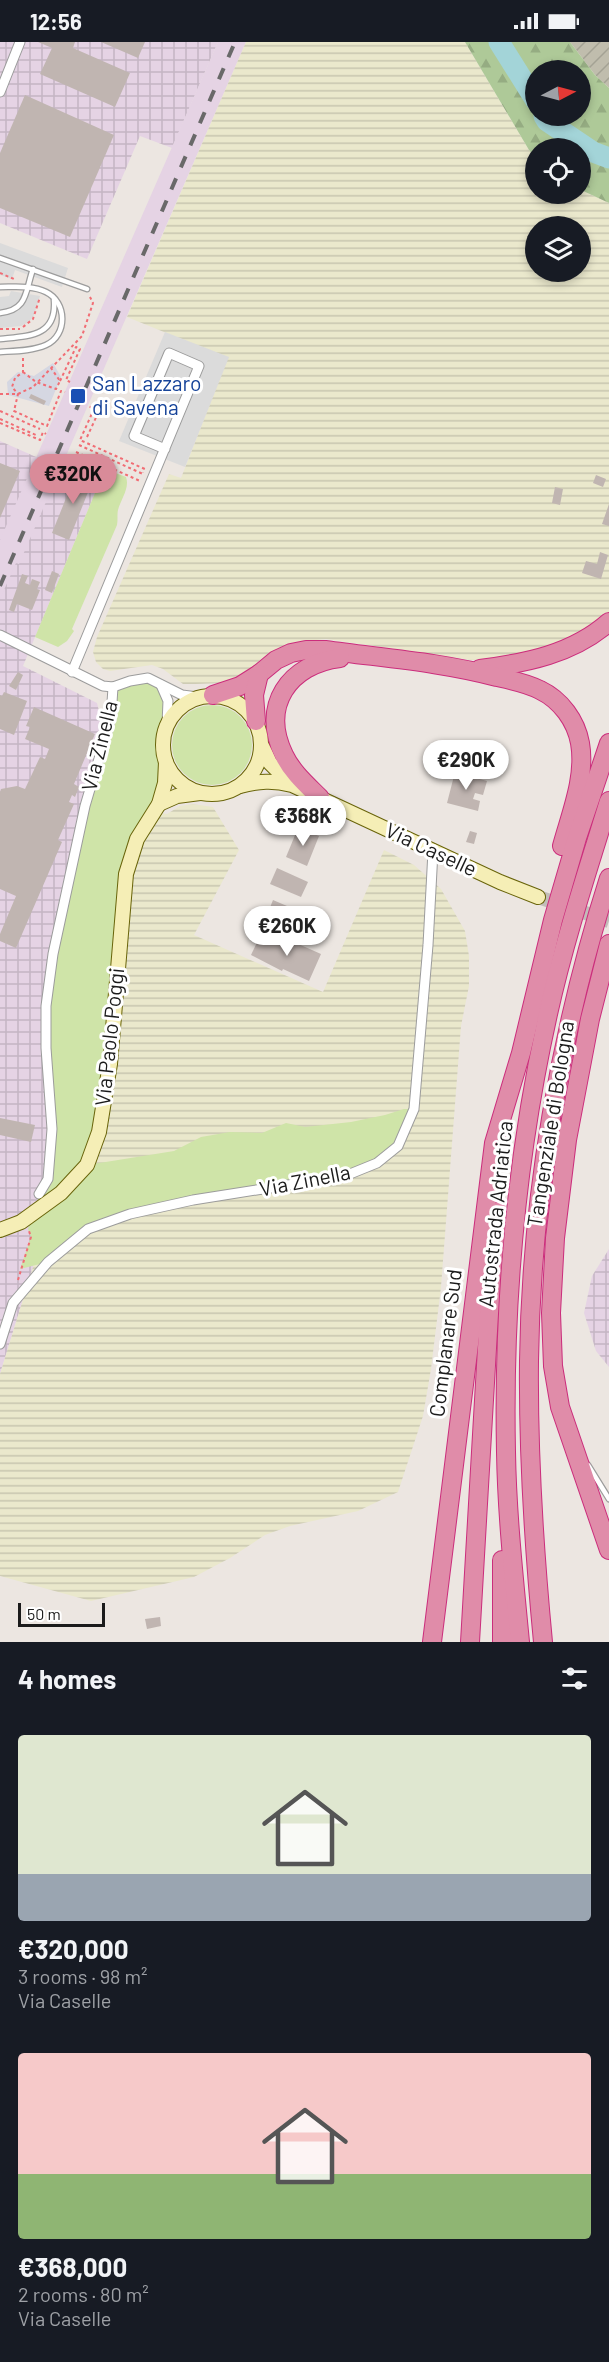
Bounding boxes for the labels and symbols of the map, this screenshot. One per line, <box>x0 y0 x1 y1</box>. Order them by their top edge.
north arrow <box>525 60 591 126</box>
place label: San Lazzaro di Savena <box>92 370 202 419</box>
marker: San Lazzaro di Savena <box>69 387 87 405</box>
pin: €320K <box>31 454 115 505</box>
street label: Via Zinella <box>75 698 122 793</box>
pin: €290K <box>424 740 508 791</box>
pin: €368K <box>261 796 345 847</box>
street label: Via Caselle <box>382 817 481 881</box>
pin: €260K <box>245 906 329 957</box>
street label: Via Paolo Poggi <box>89 966 128 1107</box>
street label: Tangenziale di Bologna <box>521 1019 578 1229</box>
street label: Autostrada Adriatica <box>472 1119 517 1308</box>
street label: Via Zinella <box>257 1158 352 1201</box>
street label: Complanare Sud <box>423 1268 466 1418</box>
scale bar <box>18 1600 105 1628</box>

